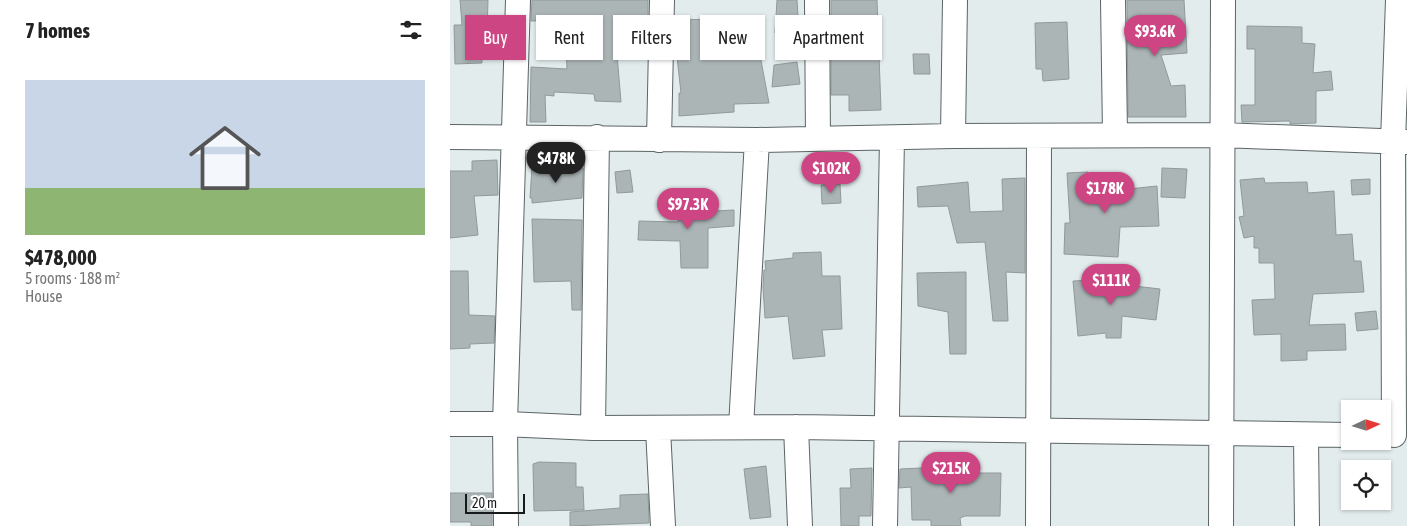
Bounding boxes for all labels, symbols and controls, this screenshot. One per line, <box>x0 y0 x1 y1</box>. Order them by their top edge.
chip: Buy <box>465 15 526 60</box>
chip: Rent <box>536 15 603 60</box>
chip: Filters <box>613 15 690 60</box>
chip: New <box>700 15 765 60</box>
chip: Apartment <box>775 15 882 60</box>
pin: $93.6K <box>1114 15 1196 57</box>
icon: filters <box>397 16 425 44</box>
text: 7 homes <box>25 18 90 42</box>
text: $93.6K <box>1135 22 1175 40</box>
icon: home <box>180 113 270 203</box>
pin: $478K <box>521 142 591 184</box>
text: $478K <box>537 149 575 167</box>
pin: $102K <box>796 152 866 194</box>
text: $102K <box>812 159 850 177</box>
pin: $178K <box>1070 172 1140 214</box>
text: $178K <box>1086 179 1124 197</box>
pin: $97.3K <box>647 188 729 230</box>
text: $97.3K <box>668 195 708 213</box>
text: $478,000 <box>25 245 97 269</box>
pin: $111K <box>1076 264 1146 306</box>
text: 5 rooms · 188 m² <box>25 269 120 287</box>
text: $111K <box>1092 271 1130 289</box>
text: House <box>25 287 62 305</box>
north arrow <box>1341 400 1391 450</box>
map controls <box>1341 400 1391 510</box>
pin: $215K <box>916 452 986 494</box>
text: $215K <box>932 459 970 477</box>
button: locate <box>1341 460 1391 510</box>
scale bar <box>465 491 525 514</box>
text: 20 m <box>472 495 497 511</box>

